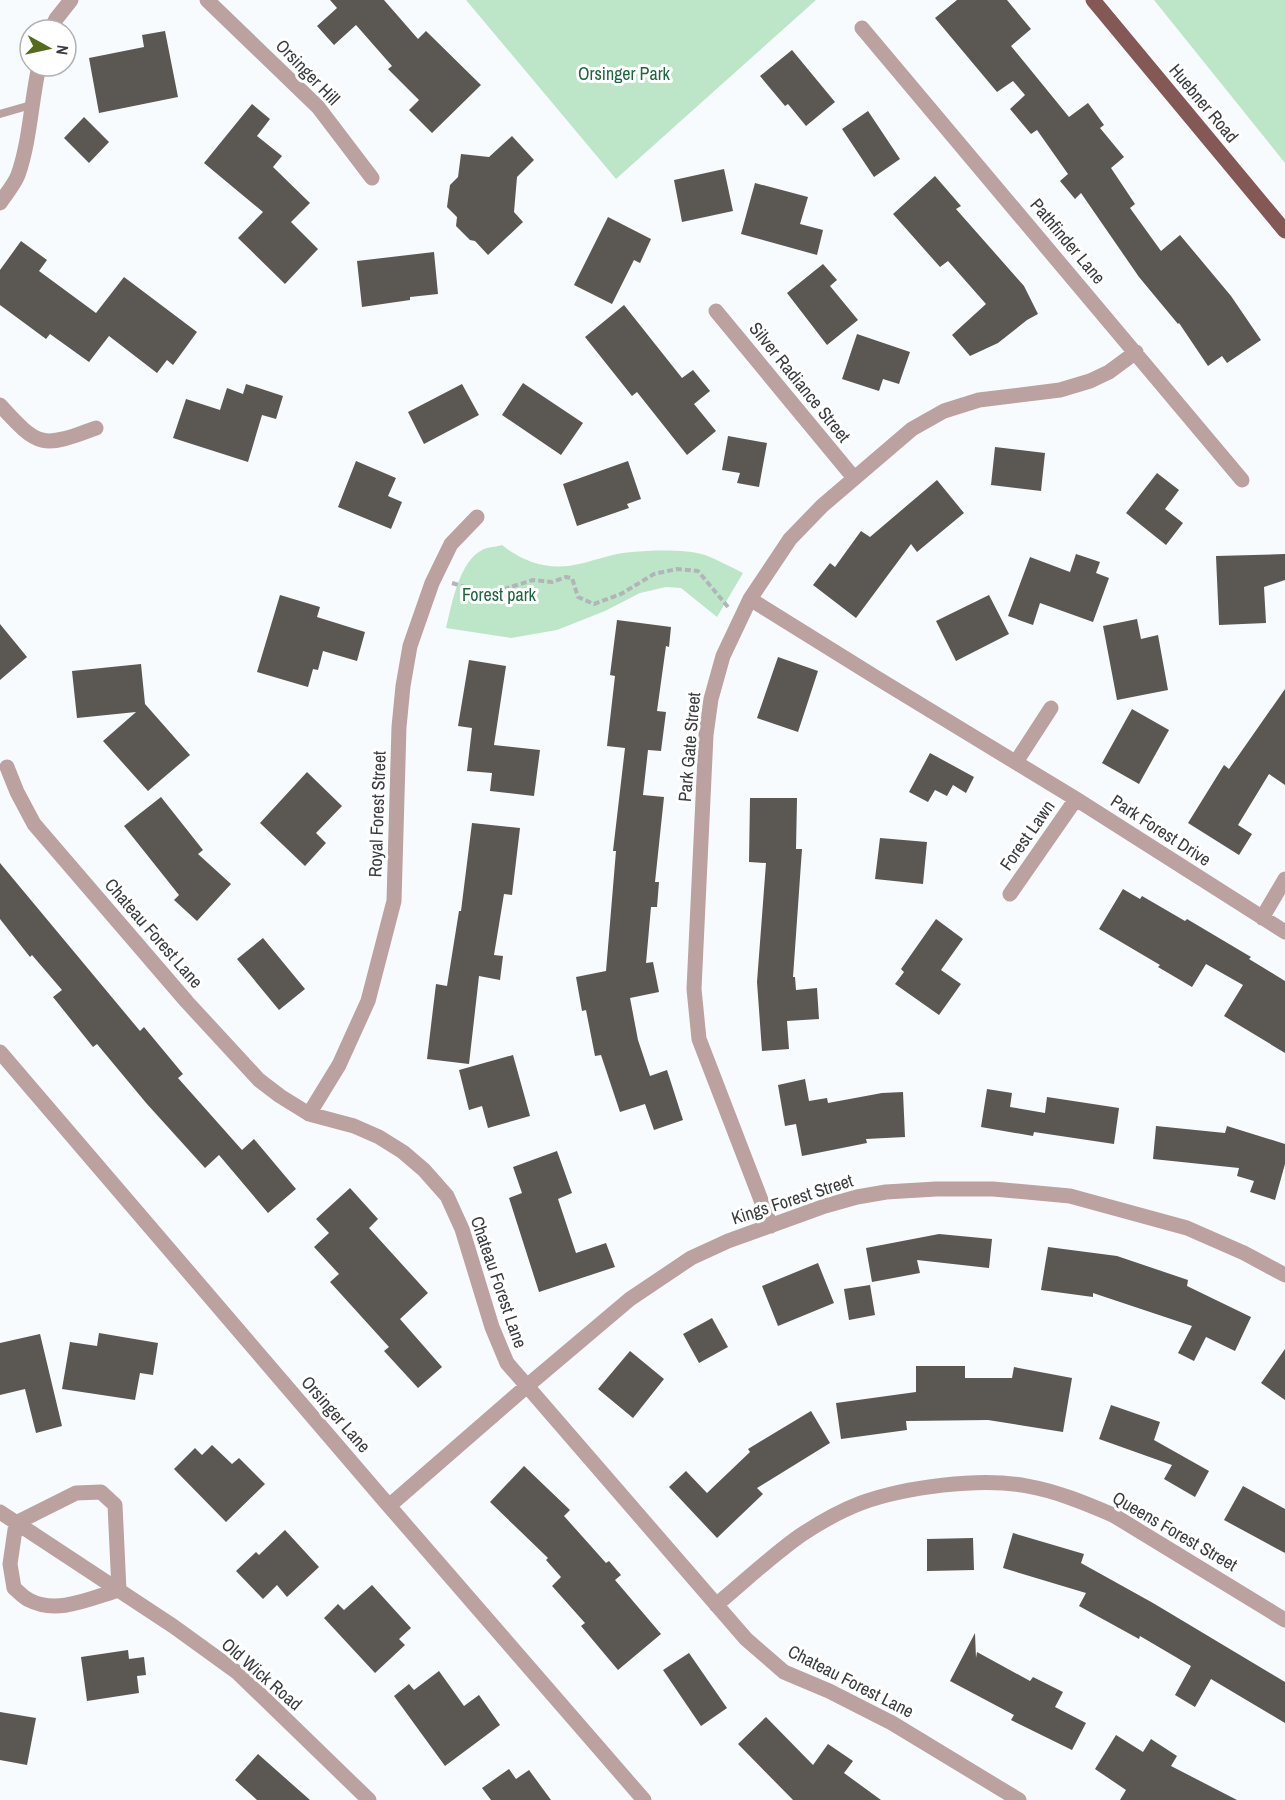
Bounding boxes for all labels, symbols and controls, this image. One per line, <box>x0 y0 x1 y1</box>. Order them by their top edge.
north arrow <box>18 18 78 78</box>
street label: Orsinger Hill <box>270 34 346 110</box>
text: N <box>51 44 74 56</box>
street label: Huebner Road <box>1164 58 1244 148</box>
park label: Orsinger Park <box>578 61 671 86</box>
street label: Pathfinder Lane <box>1025 193 1111 289</box>
street label: Silver Radiance Street <box>744 316 856 448</box>
park label: Forest park <box>462 582 537 607</box>
street label: Park Gate Street <box>672 691 706 803</box>
street label: Royal Forest Street <box>362 750 392 878</box>
street label: Park Forest Drive <box>1106 788 1216 872</box>
street label: Forest Lawn <box>994 795 1060 875</box>
street label: Chateau Forest Lane <box>99 873 209 993</box>
street label: Kings Forest Street <box>728 1168 856 1230</box>
street label: Chateau Forest Lane <box>465 1213 533 1351</box>
street label: Orsinger Lane <box>296 1370 376 1458</box>
street label: Queens Forest Street <box>1108 1485 1242 1577</box>
street label: Old Wick Road <box>216 1632 308 1716</box>
street label: Chateau Forest Lane <box>784 1639 918 1723</box>

